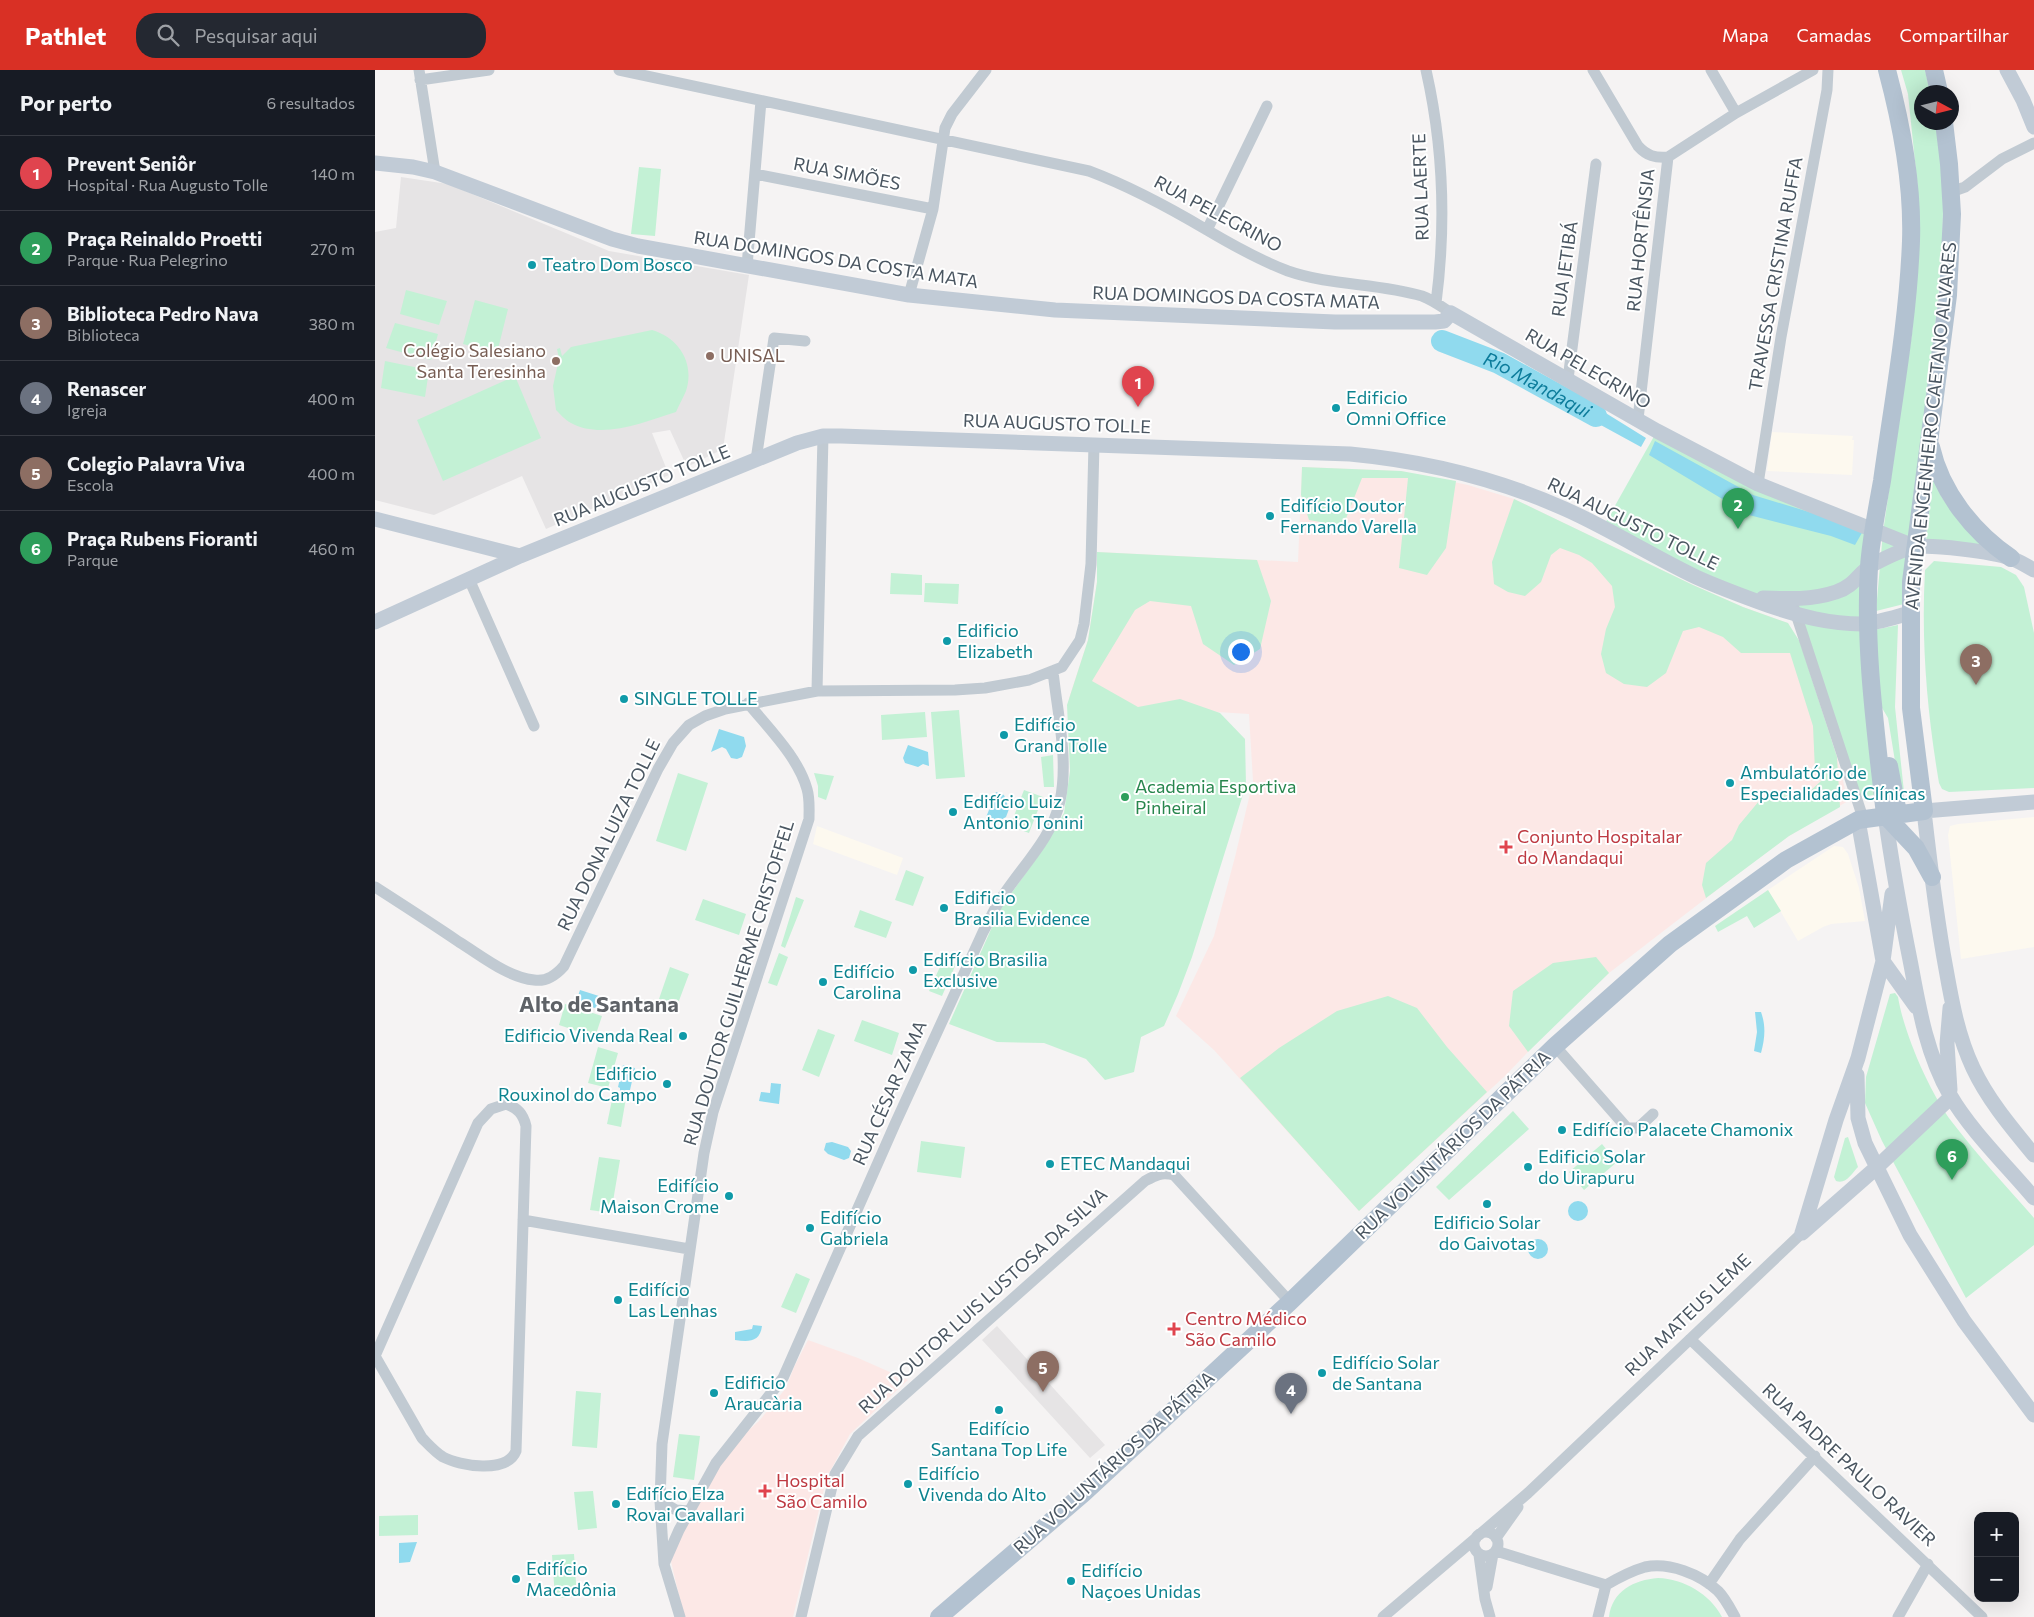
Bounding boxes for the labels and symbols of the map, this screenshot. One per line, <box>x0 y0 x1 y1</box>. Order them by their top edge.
north arrow <box>1914 85 1959 130</box>
street label: RUA LAERTE <box>1407 133 1433 241</box>
street label: RUA SIMÕES <box>792 152 903 194</box>
street label: TRAVESSA CRISTINA RUFFA <box>1744 155 1806 393</box>
street label: RUA HORTÊNSIA <box>1622 167 1658 313</box>
street label: RUA PELEGRINO <box>1151 170 1286 256</box>
street label: RUA JETIBÁ <box>1546 219 1582 318</box>
street label: RUA DOMINGOS DA COSTA MATA <box>692 226 980 292</box>
street label: AVENIDA ENGENHEIRO CAETANO ALVARES <box>1900 241 1960 611</box>
place label: Teatro Dom Bosco <box>542 253 693 275</box>
marker: Teatro Dom Bosco <box>526 259 538 271</box>
street label: RUA DOMINGOS DA COSTA MATA <box>1092 281 1380 313</box>
street label: RUA PELEGRINO <box>1522 323 1655 413</box>
place label: Colégio Salesiano Santa Teresinha <box>403 339 546 382</box>
place label: UNISAL <box>720 344 785 366</box>
water label: Rio Mandaqui <box>1480 346 1596 423</box>
marker: UNISAL <box>704 350 716 362</box>
marker: Colégio Salesiano Santa Teresinha <box>550 355 562 367</box>
pin: 1 <box>1122 366 1154 407</box>
place label: Edificio Omni Office <box>1346 386 1446 429</box>
marker: Edificio Omni Office <box>1330 402 1342 414</box>
street label: RUA AUGUSTO TOLLE <box>963 409 1151 437</box>
street label: RUA AUGUSTO TOLLE <box>550 440 733 530</box>
street label: RUA AUGUSTO TOLLE <box>1544 472 1723 574</box>
pin: 2 <box>1722 488 1754 529</box>
place label: Edifício Doutor Fernando Varella <box>1280 494 1417 537</box>
marker: Edifício Doutor Fernando Varella <box>1264 510 1276 522</box>
place label: Edificio Elizabeth <box>957 619 1033 662</box>
marker: Edificio Elizabeth <box>941 635 953 647</box>
your location <box>1228 639 1254 665</box>
pin: 3 <box>1960 644 1992 685</box>
place label: SINGLE TOLLE <box>634 687 758 709</box>
marker: SINGLE TOLLE <box>618 693 630 705</box>
place label: Edifício Grand Tolle <box>1014 713 1107 756</box>
marker: Edifício Grand Tolle <box>998 729 1010 741</box>
street label: RUA DONA LUIZA TOLLE <box>552 735 664 934</box>
place label: Ambulatório de Especialidades Clínicas <box>1740 761 1925 804</box>
place label: Academia Esportiva Pinheiral <box>1135 775 1296 818</box>
marker: Ambulatório de Especialidades Clínicas <box>1724 777 1736 789</box>
place label: Edifício Luiz Antonio Tonini <box>963 790 1084 833</box>
marker: Academia Esportiva Pinheiral <box>1119 791 1131 803</box>
marker: Edifício Luiz Antonio Tonini <box>947 806 959 818</box>
street label: RUA DOUTOR GUILHERME CRISTOFFEL <box>678 817 798 1148</box>
place label: Conjunto Hospitalar do Mandaqui <box>1517 825 1682 868</box>
marker: Conjunto Hospitalar do Mandaqui <box>1499 840 1513 854</box>
place label: Edificio Brasilia Evidence <box>954 886 1090 929</box>
marker: Edificio Brasilia Evidence <box>938 902 950 914</box>
place label: Edifício Brasilia Exclusive <box>923 948 1048 991</box>
place label: Edifício Carolina <box>833 960 901 1003</box>
marker: Edifício Brasilia Exclusive <box>907 964 919 976</box>
marker: Edifício Carolina <box>817 976 829 988</box>
district label: Alto de Santana <box>519 990 679 1017</box>
street label: RUA CÉSAR ZAMA <box>847 1017 931 1168</box>
place label: Edificio Vivenda Real <box>504 1024 673 1046</box>
marker: Edificio Vivenda Real <box>677 1030 689 1042</box>
street label: RUA VOLUNTÁRIOS DA PÁTRIA <box>1350 1045 1554 1243</box>
place label: Edificio Rouxinol do Campo <box>498 1062 657 1105</box>
marker: Edificio Rouxinol do Campo <box>661 1078 673 1090</box>
place label: Edifício Palacete Chamonix <box>1572 1118 1794 1140</box>
marker: Edifício Palacete Chamonix <box>1556 1124 1568 1136</box>
pin: 6 <box>1936 1139 1968 1180</box>
place label: Edificio Solar do Uirapuru <box>1538 1145 1646 1188</box>
place label: ETEC Mandaqui <box>1060 1152 1190 1174</box>
marker: ETEC Mandaqui <box>1044 1158 1056 1170</box>
marker: Edificio Solar do Uirapuru <box>1522 1161 1534 1173</box>
place label: Edifício Maison Crome <box>600 1174 719 1217</box>
street label: RUA DOUTOR LUIS LUSTOSA DA SILVA <box>853 1183 1111 1418</box>
marker: Edifício Maison Crome <box>723 1190 735 1202</box>
marker: Edificio Solar do Gaivotas <box>1481 1198 1493 1210</box>
place label: Edifício Gabriela <box>820 1206 889 1249</box>
place label: Edificio Solar do Gaivotas <box>1433 1211 1541 1254</box>
marker: Edifício Gabriela <box>804 1222 816 1234</box>
street label: RUA MATEUS LEME <box>1620 1249 1755 1380</box>
place label: Edifício Las Lenhas <box>628 1278 717 1321</box>
marker: Edifício Las Lenhas <box>612 1294 624 1306</box>
place label: Centro Médico São Camilo <box>1185 1307 1307 1350</box>
marker: Centro Médico São Camilo <box>1167 1322 1181 1336</box>
pin: 5 <box>1027 1351 1059 1392</box>
place label: Edifício Solar de Santana <box>1332 1351 1440 1394</box>
street label: RUA VOLUNTÁRIOS DA PÁTRIA <box>1008 1366 1218 1558</box>
marker: Edifício Solar de Santana <box>1316 1367 1328 1379</box>
place label: Edificio Araucària <box>724 1371 802 1414</box>
pin: 4 <box>1275 1373 1307 1414</box>
street label: RUA PADRE PAULO RAVIER <box>1758 1378 1941 1550</box>
marker: Edificio Araucària <box>708 1387 720 1399</box>
marker: Edifício Santana Top Life <box>993 1404 1005 1416</box>
place label: Edifício Santana Top Life <box>931 1417 1067 1460</box>
place label: Edifício Vivenda do Alto <box>918 1462 1047 1505</box>
place label: Hospital São Camilo <box>776 1469 868 1512</box>
marker: Edifício Vivenda do Alto <box>902 1478 914 1490</box>
place label: Edifício Elza Rovai Cavallari <box>626 1482 745 1525</box>
marker: Hospital São Camilo <box>758 1484 772 1498</box>
marker: Edifício Elza Rovai Cavallari <box>610 1498 622 1510</box>
place label: Edifício Macedônia <box>526 1557 616 1600</box>
place label: Edifício Naçoes Unidas <box>1081 1559 1201 1602</box>
marker: Edifício Macedônia <box>510 1573 522 1585</box>
marker: Edifício Naçoes Unidas <box>1065 1575 1077 1587</box>

